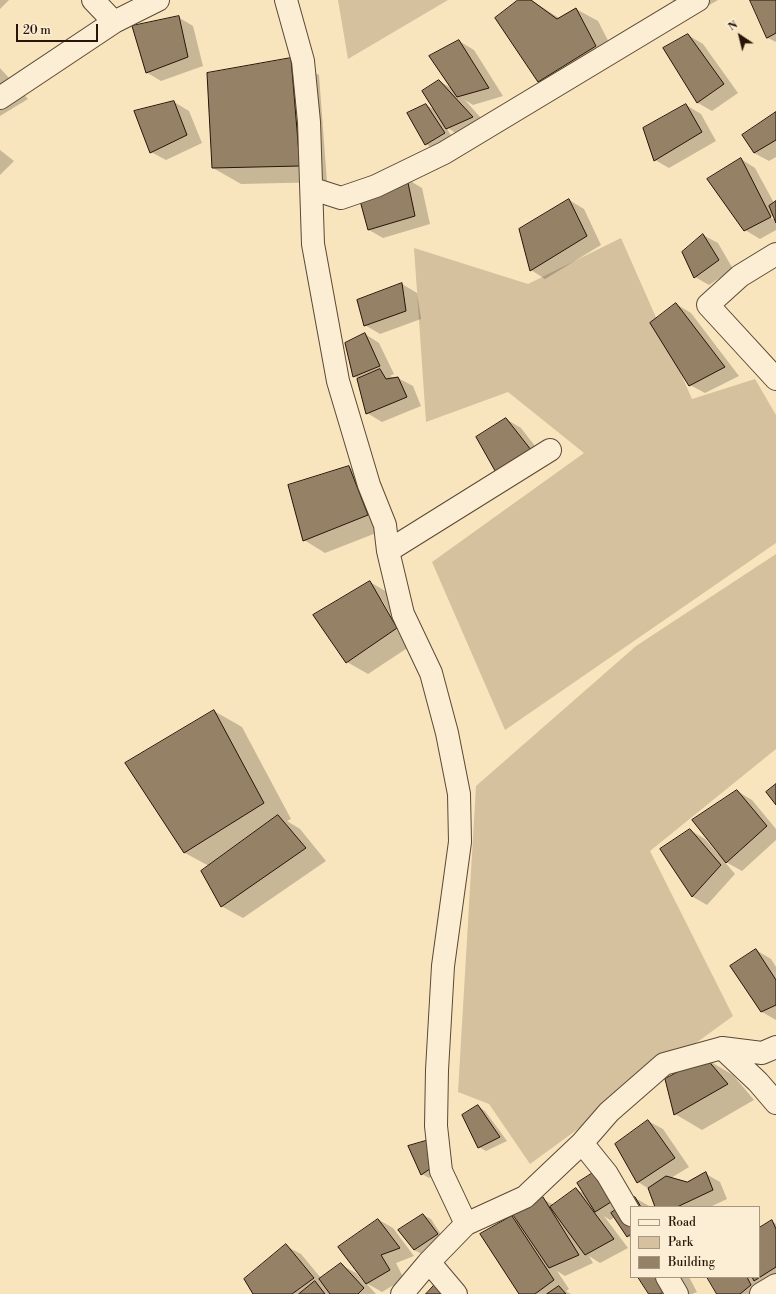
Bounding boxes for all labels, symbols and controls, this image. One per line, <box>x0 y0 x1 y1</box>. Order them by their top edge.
scale bar <box>18 16 100 42</box>
north arrow <box>720 16 760 56</box>
text: N <box>726 18 741 34</box>
text: 20 m <box>23 23 51 38</box>
legend <box>630 1206 760 1278</box>
text: Road <box>668 1215 696 1230</box>
text: Park <box>668 1235 693 1250</box>
text: Building <box>668 1255 715 1270</box>

